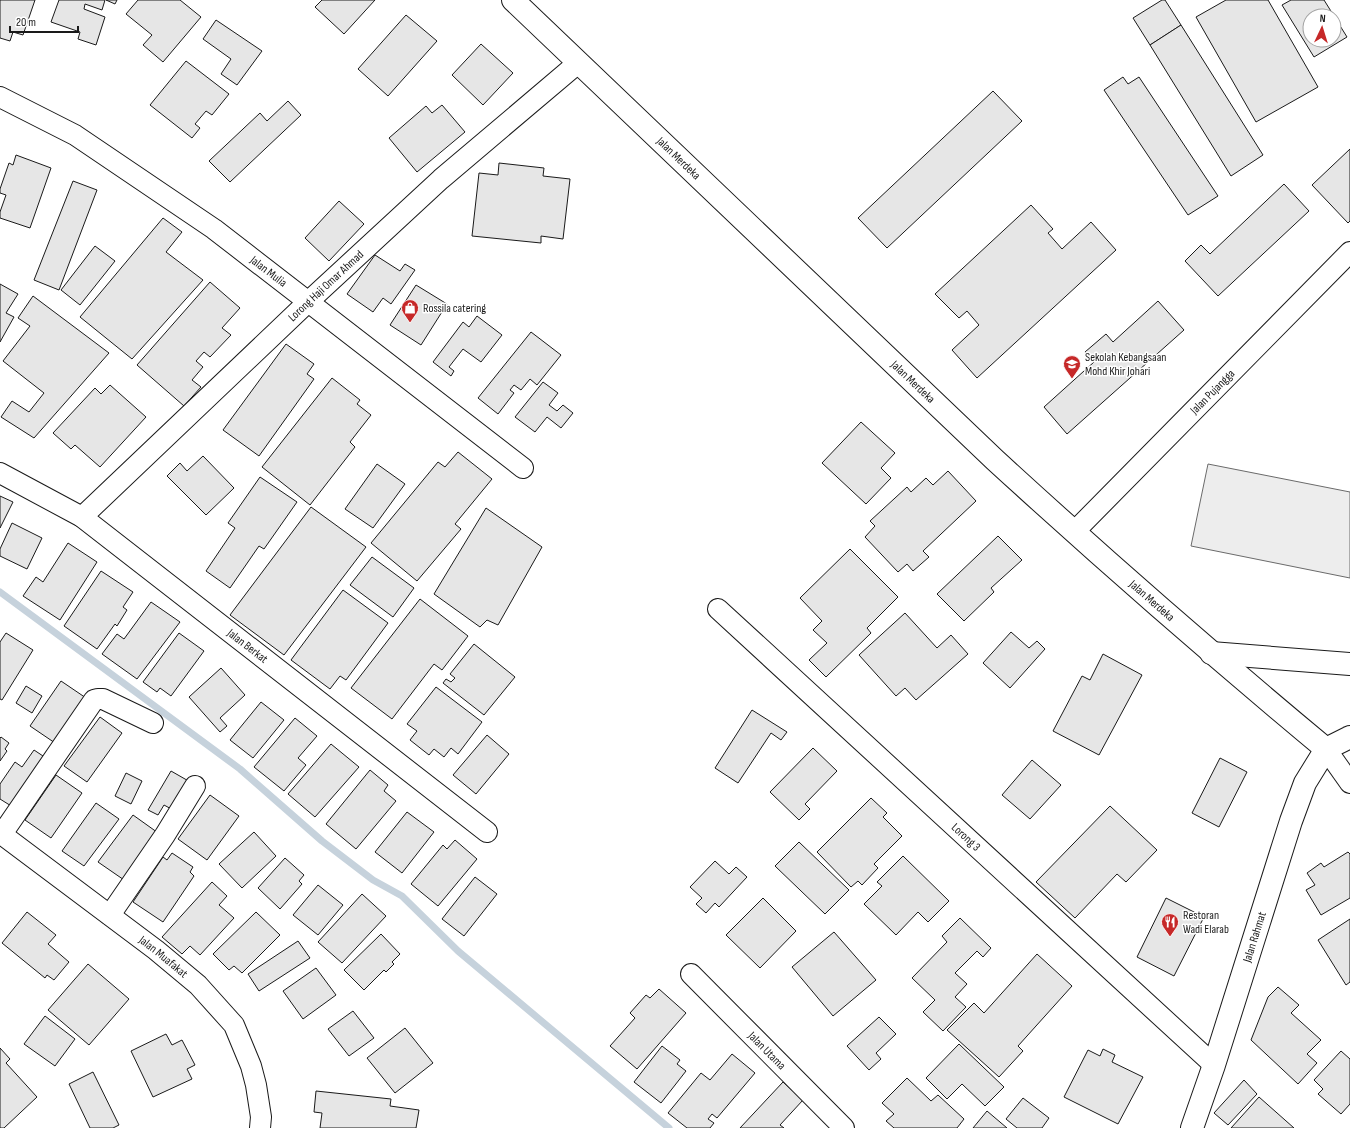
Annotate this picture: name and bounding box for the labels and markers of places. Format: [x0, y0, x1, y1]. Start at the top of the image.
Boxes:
shop icon: Rossila catering [400, 298, 420, 323]
place label: Rossila catering [423, 301, 486, 316]
place label: Sekolah Kebangsaan Mohd Khir Johari [1085, 350, 1166, 379]
school or university icon: Sekolah Kebangsaan Mohd Khir Johari [1062, 354, 1082, 379]
place label: Restoran Wadi Elarab [1183, 908, 1229, 937]
restaurant icon: Restoran Wadi Elarab [1160, 912, 1180, 937]

